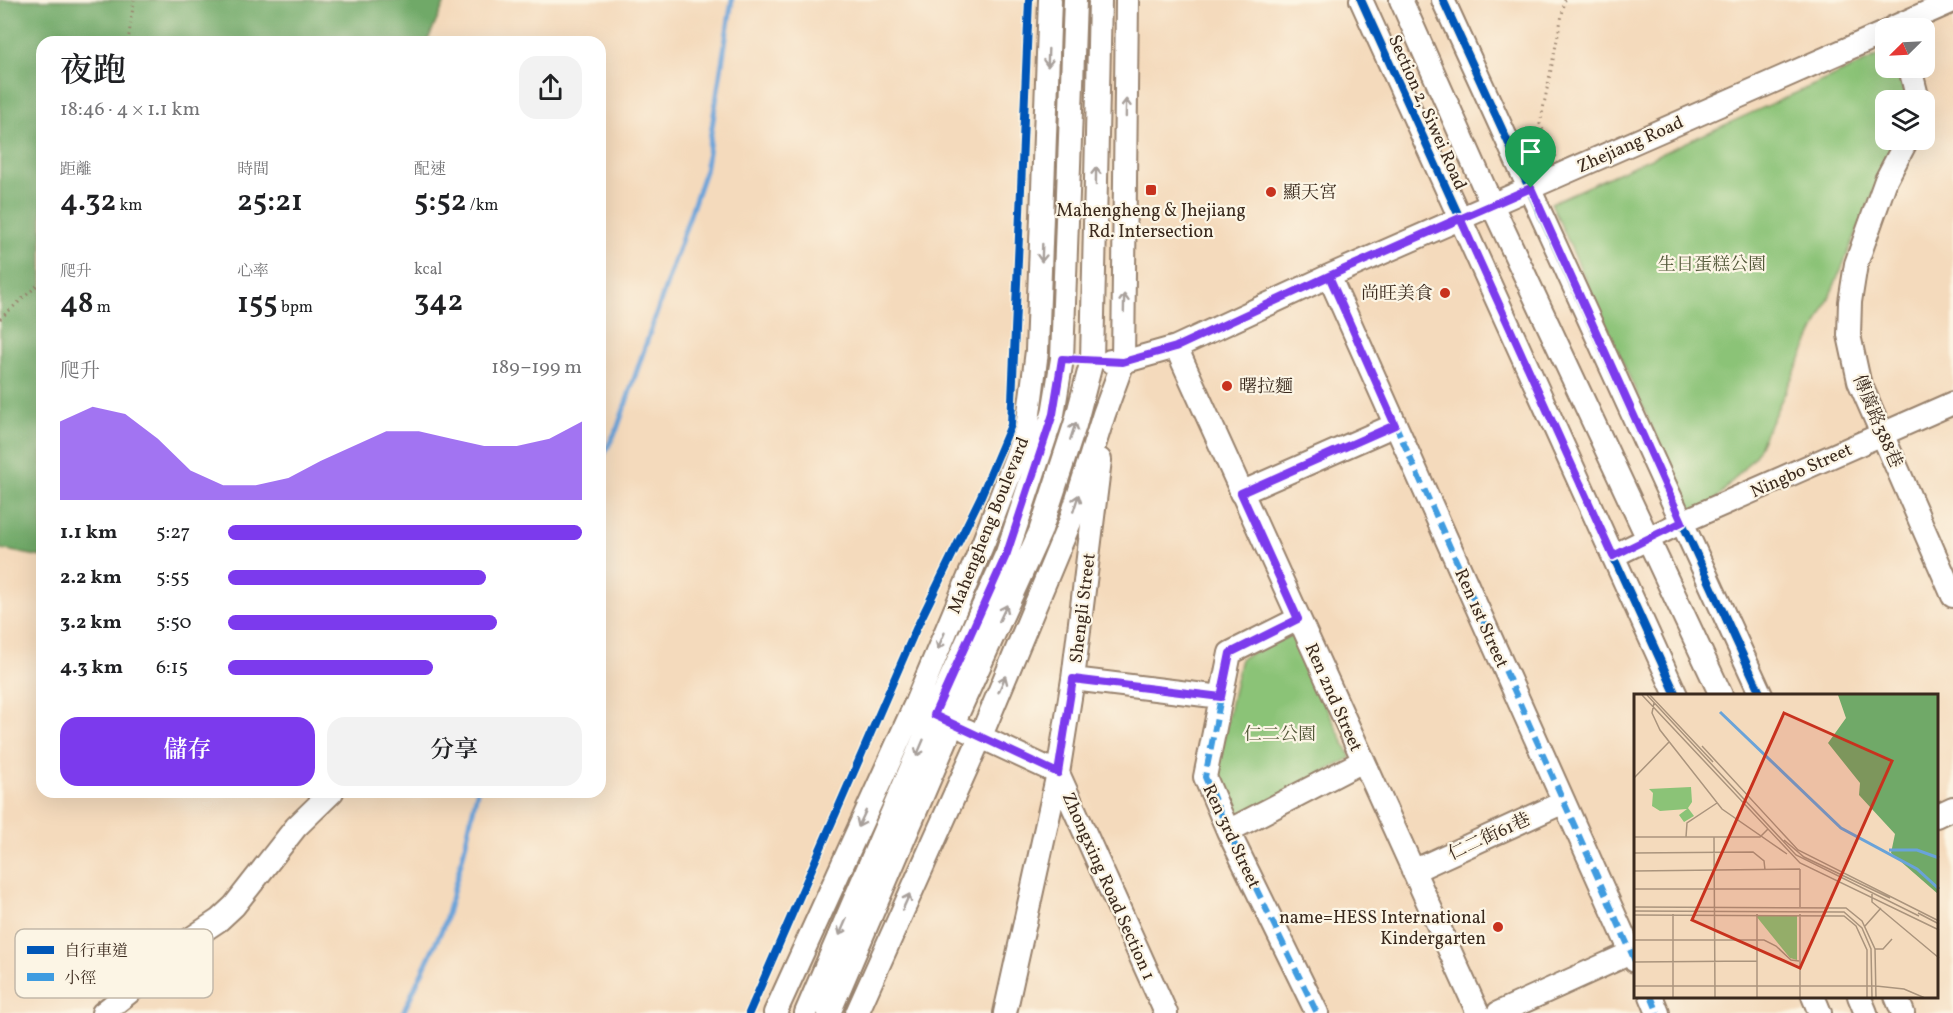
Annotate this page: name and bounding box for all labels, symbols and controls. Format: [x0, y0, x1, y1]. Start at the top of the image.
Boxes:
north arrow [1875, 18, 1935, 78]
map controls [1875, 18, 1935, 150]
street label: Section 2, Siwei Road [1381, 31, 1472, 194]
one-way arrow [1042, 48, 1054, 68]
text: 夜跑 [60, 50, 126, 96]
button: share [519, 56, 582, 119]
button: layers [1875, 90, 1935, 150]
text: 18:46 · 4 × 1.1 km [60, 96, 200, 124]
one-way arrow [1120, 99, 1132, 119]
street label: Zhejiang Road [1573, 111, 1688, 180]
pin [1505, 126, 1556, 188]
icon: arrive [1514, 135, 1547, 168]
text: 距離 [60, 159, 92, 181]
text: 時間 [237, 159, 269, 181]
text: 配速 [414, 159, 446, 181]
one-way arrow [1090, 166, 1102, 186]
text: 4.32 [60, 181, 116, 223]
text: 25:21 [237, 181, 303, 223]
text: 5:52 [414, 181, 467, 223]
place label: 顯天宮 [1283, 181, 1337, 206]
marker: Mahengheng & Jhejiang Rd. Intersection [1144, 183, 1158, 197]
marker: 顯天宮 [1264, 185, 1278, 199]
text: km [116, 195, 142, 217]
text: /km [467, 195, 499, 217]
place label: Mahengheng & Jhejiang Rd. Intersection [1056, 199, 1246, 245]
one-way arrow [1036, 243, 1047, 263]
park label: 生日蛋糕公園 [1658, 253, 1766, 278]
text: kcal [414, 259, 442, 281]
text: 爬升 [60, 261, 92, 283]
text: 心率 [237, 261, 269, 283]
text: 342 [414, 281, 463, 323]
place label: 尚旺美食 [1361, 282, 1433, 307]
text: 48 [60, 283, 94, 325]
text: 155 [237, 283, 278, 325]
marker: 尚旺美食 [1438, 286, 1452, 300]
one-way arrow [1118, 294, 1130, 314]
text: m [94, 297, 111, 319]
text: bpm [278, 297, 313, 319]
text: 189–199 m [491, 354, 582, 382]
text: 爬升 [60, 358, 100, 386]
street label: 傳廣路388巷 [1846, 371, 1908, 472]
place label: 曙拉麵 [1239, 375, 1293, 400]
marker: 曙拉麵 [1220, 379, 1234, 393]
one-way arrow [1068, 422, 1079, 441]
street label: Mahengheng Boulevard [942, 433, 1036, 618]
street label: Ningbo Street [1747, 438, 1856, 505]
one-way arrow [1071, 494, 1082, 513]
text: 1.1 km [60, 519, 117, 547]
text: 5:27 [156, 519, 190, 547]
street label: Shengli Street [1064, 552, 1103, 665]
text: 2.2 km [60, 564, 122, 592]
text: 5:55 [156, 564, 190, 592]
street label: Ren 1st Street [1448, 565, 1514, 672]
one-way arrow [997, 604, 1009, 622]
text: 3.2 km [60, 609, 122, 637]
text: 5:50 [156, 609, 192, 637]
one-way arrow [935, 631, 946, 649]
street label: Ren 2nd Street [1298, 639, 1368, 756]
text: 4.3 km [60, 654, 123, 682]
text: 6:15 [156, 654, 188, 682]
one-way arrow [997, 675, 1008, 693]
inset map [1634, 694, 1938, 998]
button: 儲存 [60, 717, 315, 786]
button: 分享 [327, 717, 582, 786]
park label: 仁二公園 [1244, 723, 1316, 748]
one-way arrow [914, 738, 925, 756]
street label: Ren 3rd Street [1196, 780, 1266, 893]
street label: Zhongxing Road Section 1 [1055, 789, 1160, 985]
street label: 仁二街61巷 [1444, 807, 1535, 867]
one-way arrow [856, 810, 868, 828]
one-way arrow [902, 893, 913, 911]
place label: name=HESS International Kindergarten [1279, 906, 1486, 952]
one-way arrow [837, 917, 848, 935]
marker: name=HESS International Kindergarten [1491, 920, 1505, 934]
legend [15, 929, 213, 998]
text: 自行車道 [64, 941, 128, 963]
text: 小徑 [64, 968, 96, 990]

